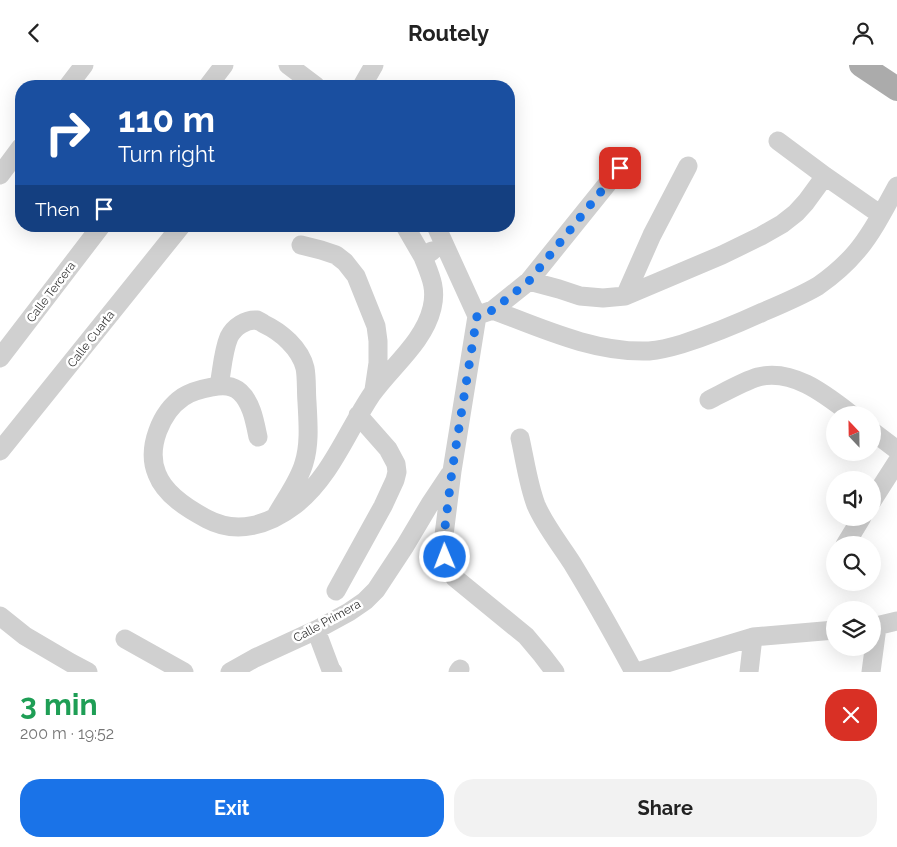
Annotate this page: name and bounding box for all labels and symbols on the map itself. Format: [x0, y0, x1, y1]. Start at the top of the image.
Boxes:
pin [599, 147, 641, 189]
street label: Calle Tercera [24, 259, 78, 325]
street label: Calle Cuarta [65, 308, 117, 370]
north arrow [826, 406, 881, 461]
position arrow [418, 530, 470, 582]
street label: Calle Primera [291, 597, 363, 645]

